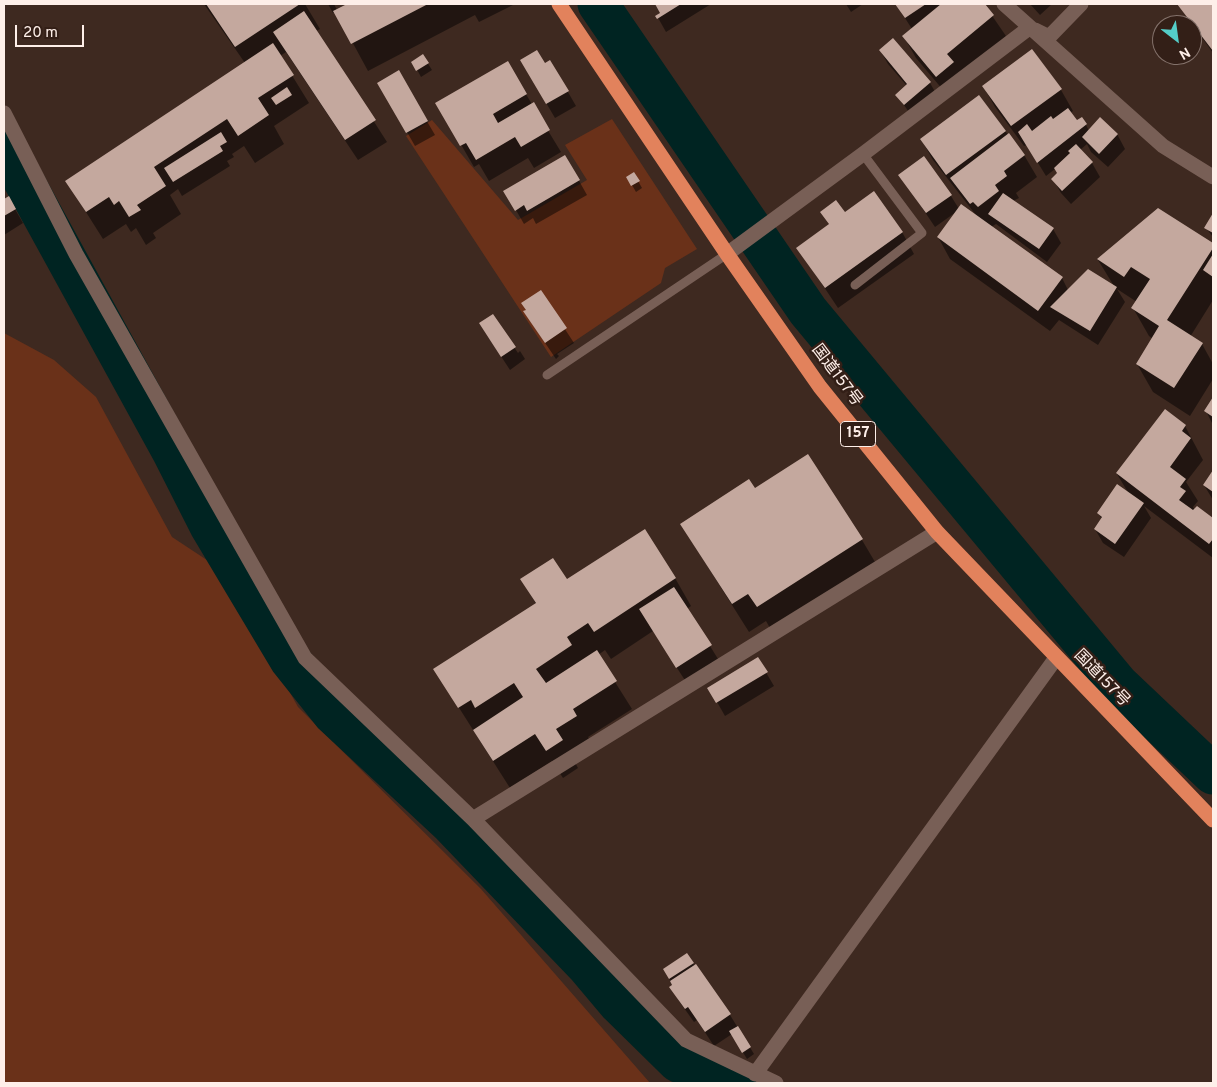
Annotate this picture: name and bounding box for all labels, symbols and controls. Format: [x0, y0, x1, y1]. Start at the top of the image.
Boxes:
scale bar [18, 15, 86, 47]
north arrow [1152, 15, 1202, 65]
text: 20 m [23, 24, 58, 43]
text: N [1176, 43, 1193, 62]
street label: 国道157号 [807, 341, 865, 411]
road number: 157 [840, 422, 876, 446]
street label: 国道157号 [1069, 646, 1133, 712]

